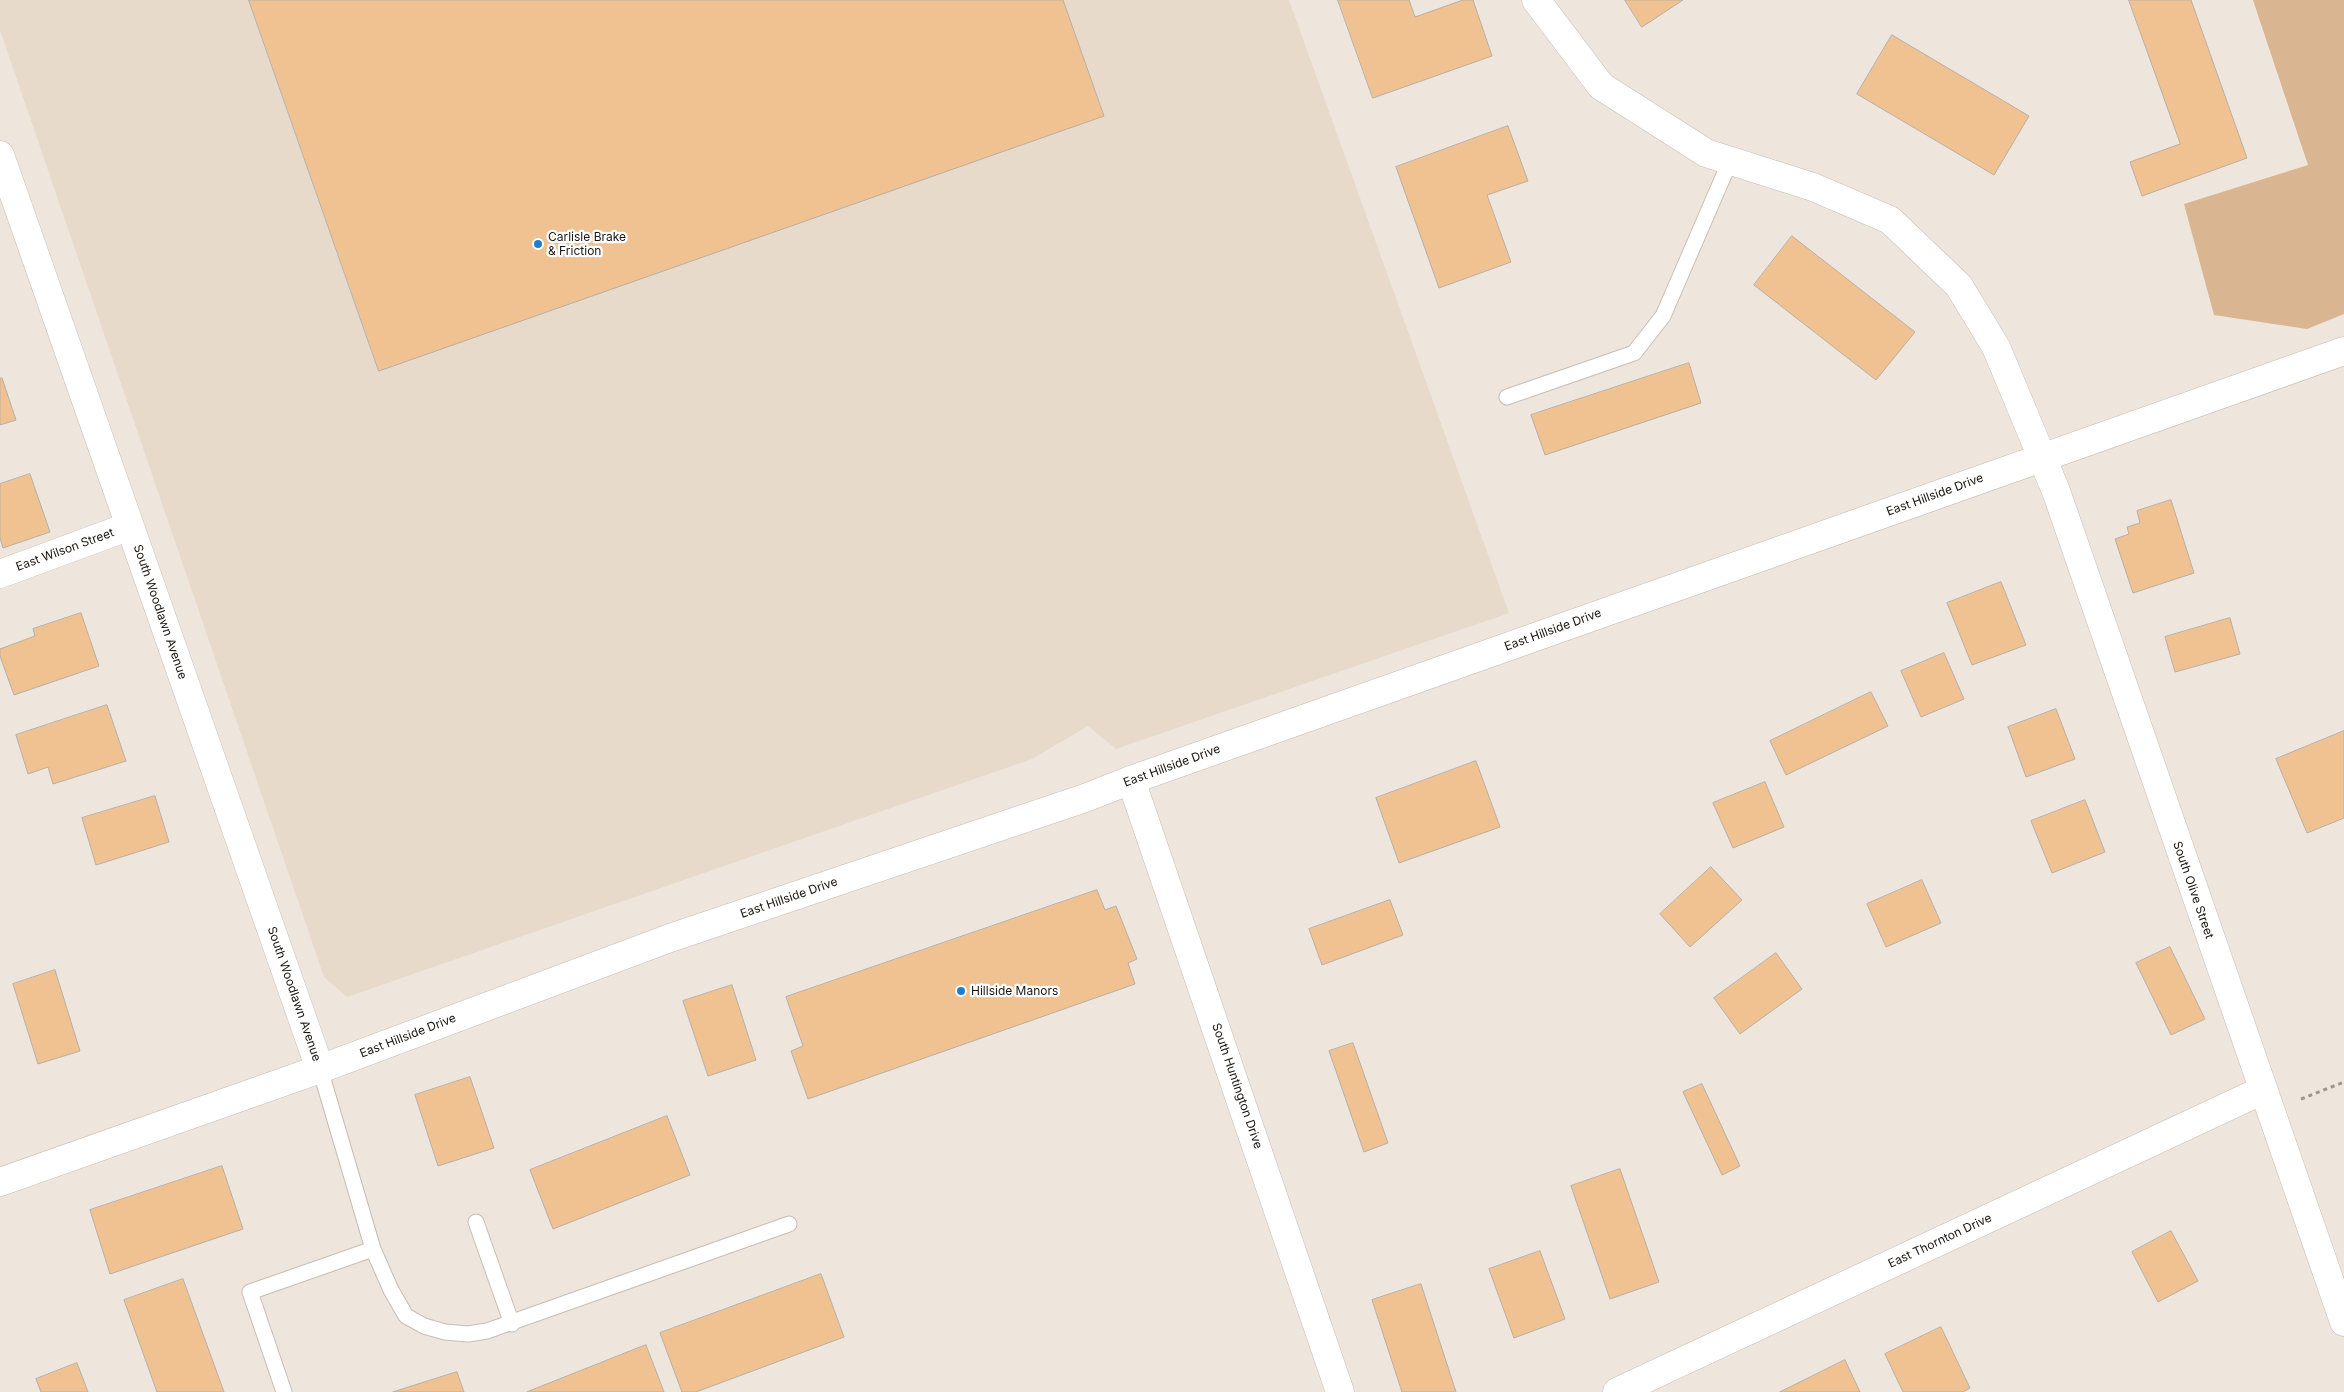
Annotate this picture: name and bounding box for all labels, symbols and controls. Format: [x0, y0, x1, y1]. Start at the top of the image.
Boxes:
place label: Carlisle Brake & Friction [548, 230, 626, 258]
marker: Carlisle Brake & Friction [532, 238, 544, 250]
street label: East Hillside Drive [1885, 471, 1985, 519]
street label: East Wilson Street [14, 526, 116, 574]
street label: South Woodlawn Avenue [130, 543, 190, 681]
street label: East Hillside Drive [1503, 606, 1603, 654]
street label: East Hillside Drive [1122, 742, 1222, 790]
street label: South Olive Street [2170, 839, 2216, 941]
street label: East Hillside Drive [738, 875, 840, 921]
street label: South Woodlawn Avenue [264, 925, 324, 1063]
place label: Hillside Manors [971, 984, 1058, 998]
marker: Hillside Manors [955, 985, 967, 997]
street label: East Hillside Drive [358, 1011, 458, 1061]
street label: South Huntington Drive [1209, 1021, 1265, 1151]
street label: East Thornton Drive [1886, 1211, 1994, 1271]

